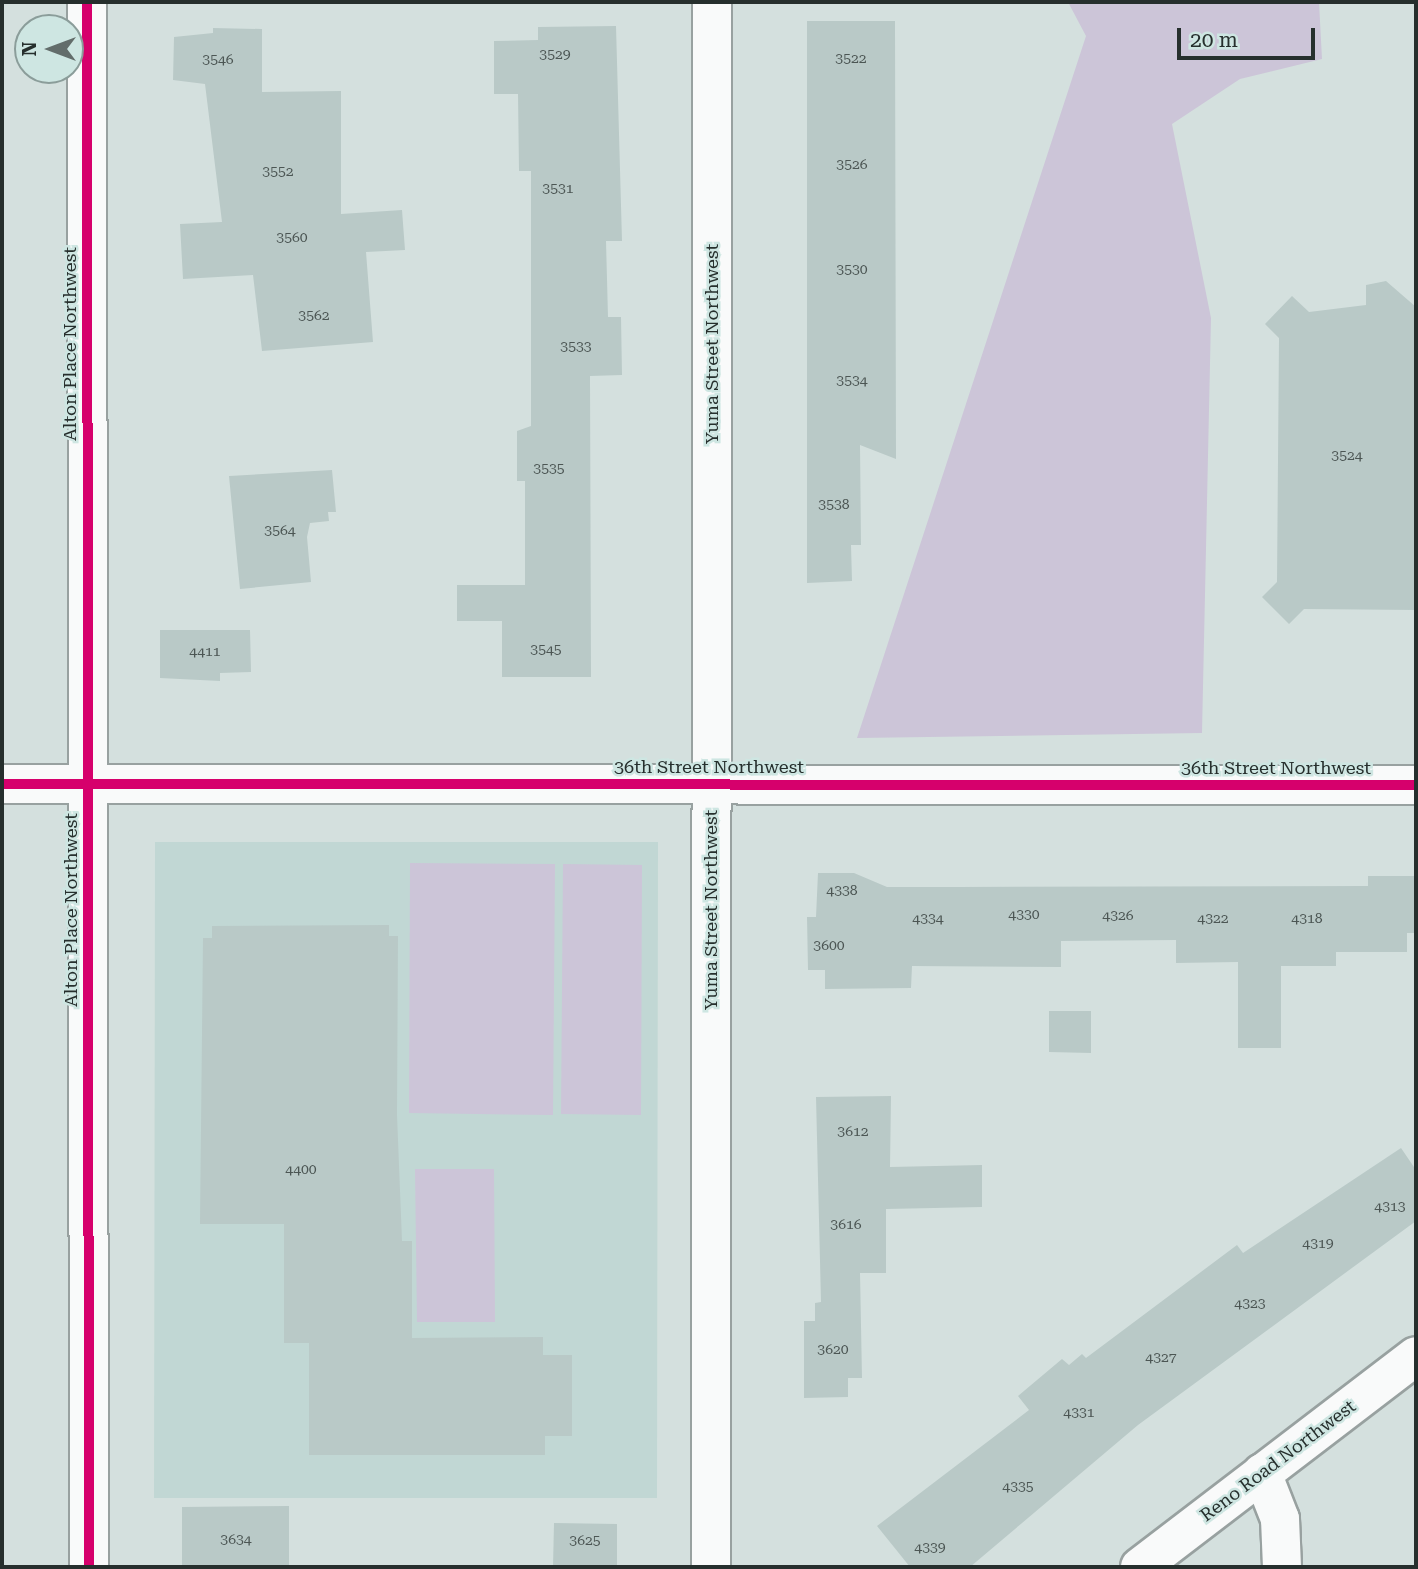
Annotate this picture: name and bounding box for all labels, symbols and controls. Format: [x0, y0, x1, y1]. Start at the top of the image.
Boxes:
north arrow [14, 14, 84, 84]
scale bar [1180, 14, 1318, 58]
text: 20 m [1190, 28, 1238, 52]
text: N [18, 42, 41, 56]
house number: 3529 [539, 46, 571, 62]
house number: 3522 [835, 50, 867, 66]
house number: 3546 [202, 51, 234, 67]
house number: 3526 [836, 156, 868, 172]
house number: 3552 [262, 163, 294, 179]
house number: 3531 [542, 180, 574, 196]
house number: 3560 [276, 229, 308, 245]
street label: Yuma Street Northwest [701, 244, 723, 444]
street label: Alton Place Northwest [59, 247, 81, 441]
house number: 3530 [836, 261, 868, 277]
house number: 3562 [298, 307, 330, 323]
house number: 3533 [560, 338, 592, 354]
house number: 3534 [836, 372, 868, 388]
house number: 3524 [1331, 447, 1363, 463]
house number: 3535 [533, 460, 565, 476]
house number: 3538 [818, 496, 850, 512]
house number: 3564 [264, 522, 296, 538]
house number: 3545 [530, 641, 562, 657]
house number: 4411 [189, 643, 221, 659]
street label: 36th Street Northwest [614, 756, 804, 778]
street label: 36th Street Northwest [1181, 757, 1371, 779]
street label: Yuma Street Northwest [700, 810, 722, 1010]
street label: Alton Place Northwest [60, 813, 82, 1007]
house number: 4338 [826, 882, 858, 898]
house number: 4330 [1008, 906, 1040, 922]
house number: 4326 [1102, 907, 1134, 923]
house number: 4334 [912, 910, 944, 926]
house number: 4322 [1197, 910, 1229, 926]
house number: 4318 [1291, 910, 1323, 926]
house number: 3600 [813, 937, 845, 953]
house number: 3612 [837, 1123, 869, 1139]
house number: 4400 [285, 1161, 317, 1177]
house number: 4313 [1374, 1198, 1406, 1214]
house number: 3616 [830, 1216, 862, 1232]
house number: 4319 [1302, 1235, 1334, 1251]
house number: 4323 [1234, 1295, 1266, 1311]
house number: 3620 [817, 1341, 849, 1357]
house number: 4327 [1145, 1349, 1177, 1365]
street label: Reno Road Northwest [1196, 1396, 1360, 1526]
house number: 4331 [1063, 1404, 1095, 1420]
house number: 4335 [1002, 1478, 1034, 1494]
house number: 3634 [220, 1531, 252, 1547]
house number: 3625 [569, 1532, 601, 1548]
house number: 4339 [914, 1539, 946, 1555]

